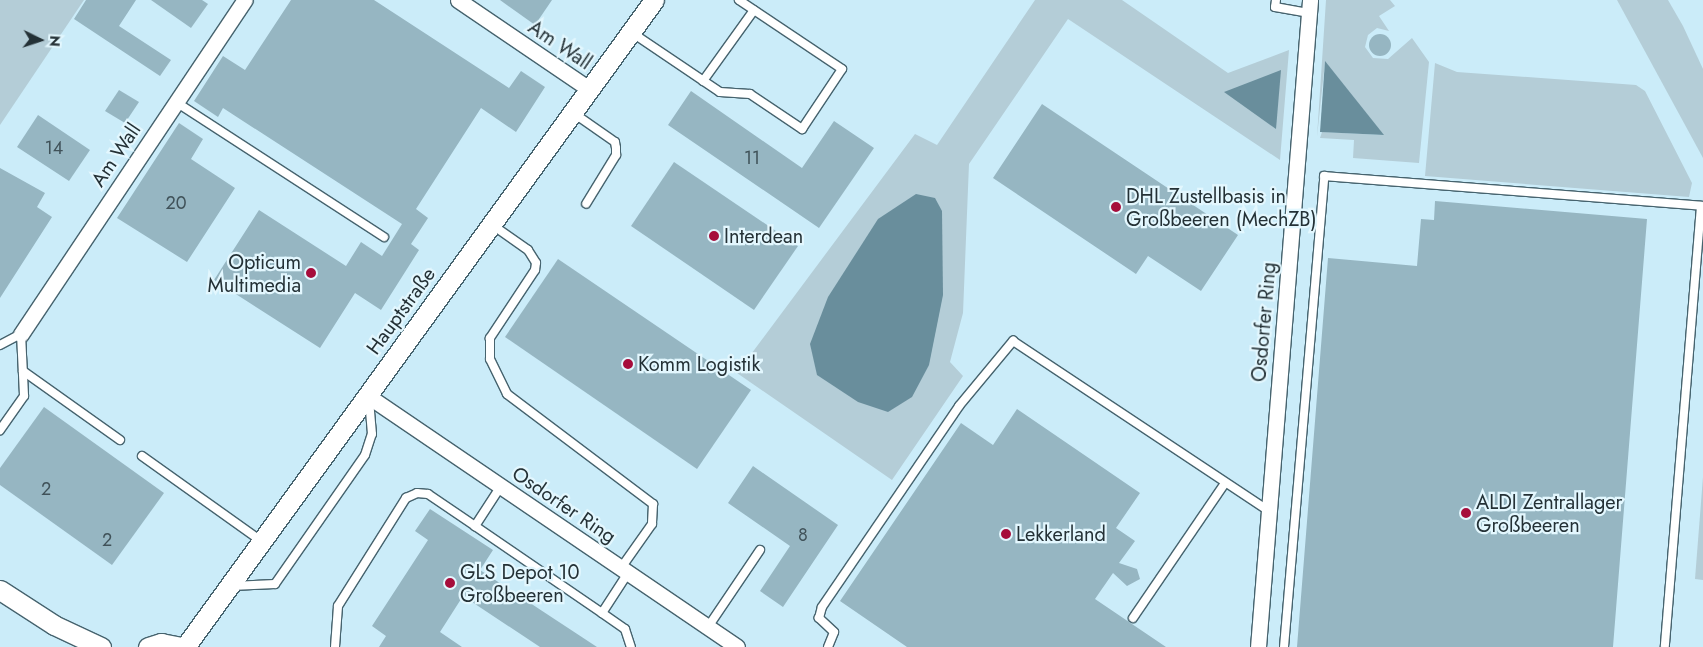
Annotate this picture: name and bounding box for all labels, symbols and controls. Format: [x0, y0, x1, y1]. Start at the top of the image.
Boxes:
north arrow [15, 15, 65, 65]
street label: Am Wall [524, 15, 596, 75]
text: N [45, 35, 65, 47]
street label: Am Wall [86, 119, 146, 191]
house number: 14 [45, 137, 63, 159]
house number: 11 [744, 147, 760, 169]
place label: DHL Zustellbasis in Großbeeren (MechZB) [1126, 184, 1317, 231]
house number: 20 [165, 192, 187, 214]
marker: DHL Zustellbasis in Großbeeren (MechZB) [1110, 201, 1122, 213]
place label: Interdean [724, 224, 803, 248]
marker: Interdean [708, 230, 720, 242]
place label: Opticum Multimedia [208, 250, 301, 297]
street label: Osdorfer Ring [1247, 261, 1281, 383]
street label: Hauptstraße [361, 263, 441, 359]
marker: Opticum Multimedia [305, 267, 317, 279]
place label: Komm Logistik [638, 352, 760, 376]
marker: Komm Logistik [622, 358, 634, 370]
street label: Osdorfer Ring [507, 461, 621, 549]
house number: 2 [41, 478, 51, 500]
place label: ALDI Zentrallager Großbeeren [1476, 490, 1622, 537]
marker: ALDI Zentrallager Großbeeren [1460, 507, 1472, 519]
place label: Lekkerland [1016, 522, 1106, 546]
house number: 8 [798, 524, 808, 546]
marker: Lekkerland [1000, 528, 1012, 540]
house number: 2 [102, 529, 112, 551]
place label: GLS Depot 10 Großbeeren [460, 560, 579, 607]
marker: GLS Depot 10 Großbeeren [444, 577, 456, 589]

